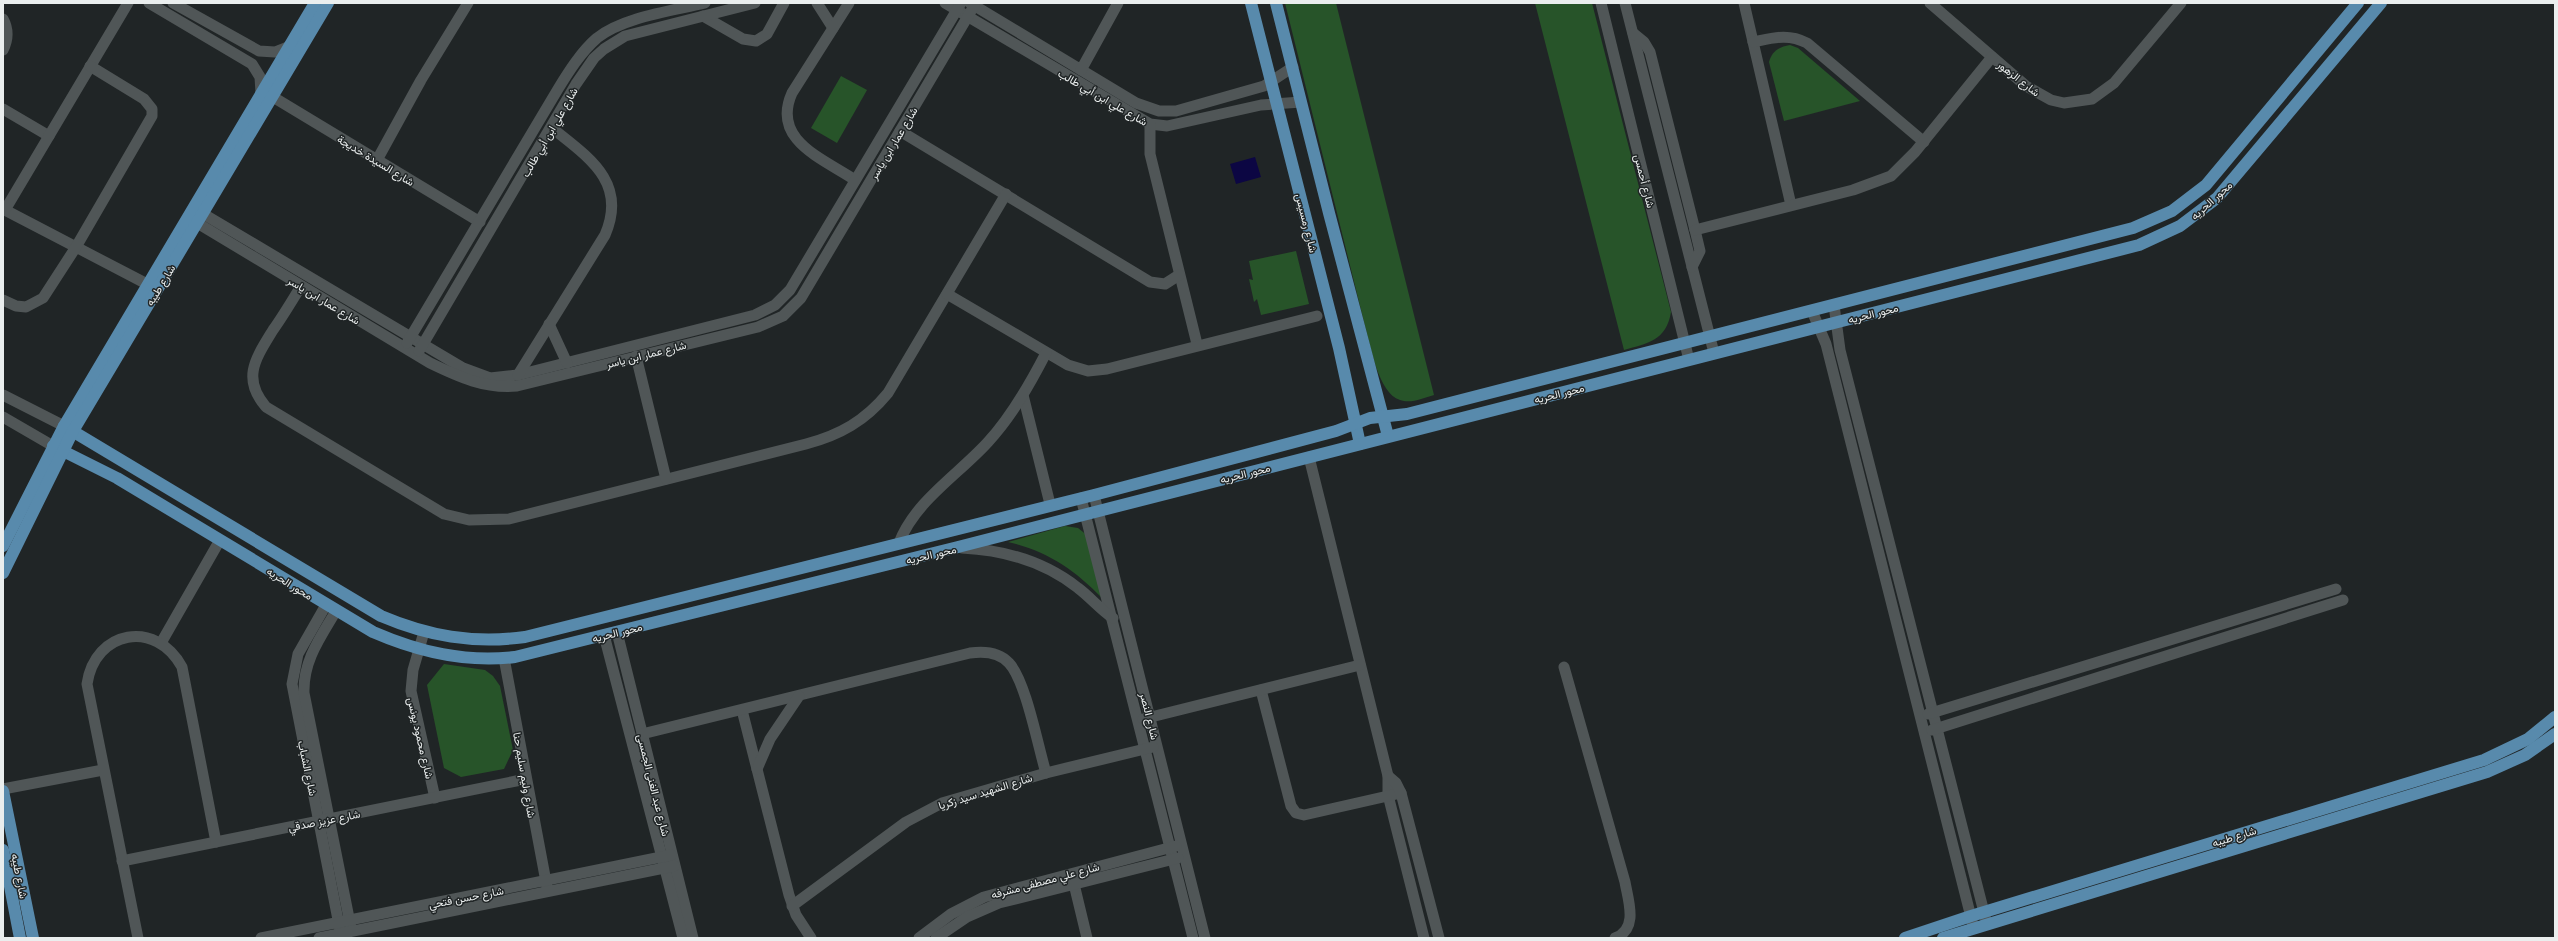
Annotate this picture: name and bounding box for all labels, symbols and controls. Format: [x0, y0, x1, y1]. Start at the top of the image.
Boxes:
street label: شارع الزهور [1993, 57, 2043, 100]
street label: شارع علي ابن أبي طالب [1054, 66, 1150, 131]
street label: شارع علي ابن أبي طالب [518, 85, 583, 181]
street label: شارع عمار ابن ياسر [866, 104, 922, 183]
street label: شارع السيدة خديجة [334, 132, 417, 190]
street label: شارع أحمس [1630, 153, 1658, 210]
street label: محور الحريه [2188, 178, 2235, 223]
street label: شارع رمسيس [1291, 192, 1321, 255]
street label: شارع طيبه [143, 262, 179, 309]
street label: شارع عمار ابن ياسر [284, 273, 363, 329]
street label: محور الحريه [1846, 300, 1900, 326]
street label: شارع عمار ابن ياسر [604, 338, 688, 372]
street label: محور الحريه [1532, 380, 1586, 406]
street label: محور الحريه [1218, 460, 1272, 486]
street label: محور الحريه [904, 542, 958, 567]
street label: محور الحريه [264, 564, 315, 603]
street label: محور الحريه [590, 619, 644, 645]
street label: شارع النصر [1136, 690, 1162, 742]
street label: شارع محمود يونس [403, 696, 437, 781]
street label: شارع وليم سليم حنا [509, 731, 539, 819]
street label: شارع عبد الغنى الجمسى [633, 733, 673, 838]
street label: شارع الشباب [294, 739, 320, 798]
street label: شارع الشهيد سيد زكريا [936, 770, 1034, 813]
street label: شارع عزيز صدقي [287, 807, 362, 837]
street label: شارع طيبه [2210, 823, 2259, 851]
street label: شارع طيبه [7, 852, 31, 900]
street label: شارع علي مصطفى مشرفه [989, 859, 1102, 905]
street label: شارع حسن فتحي [427, 883, 506, 915]

